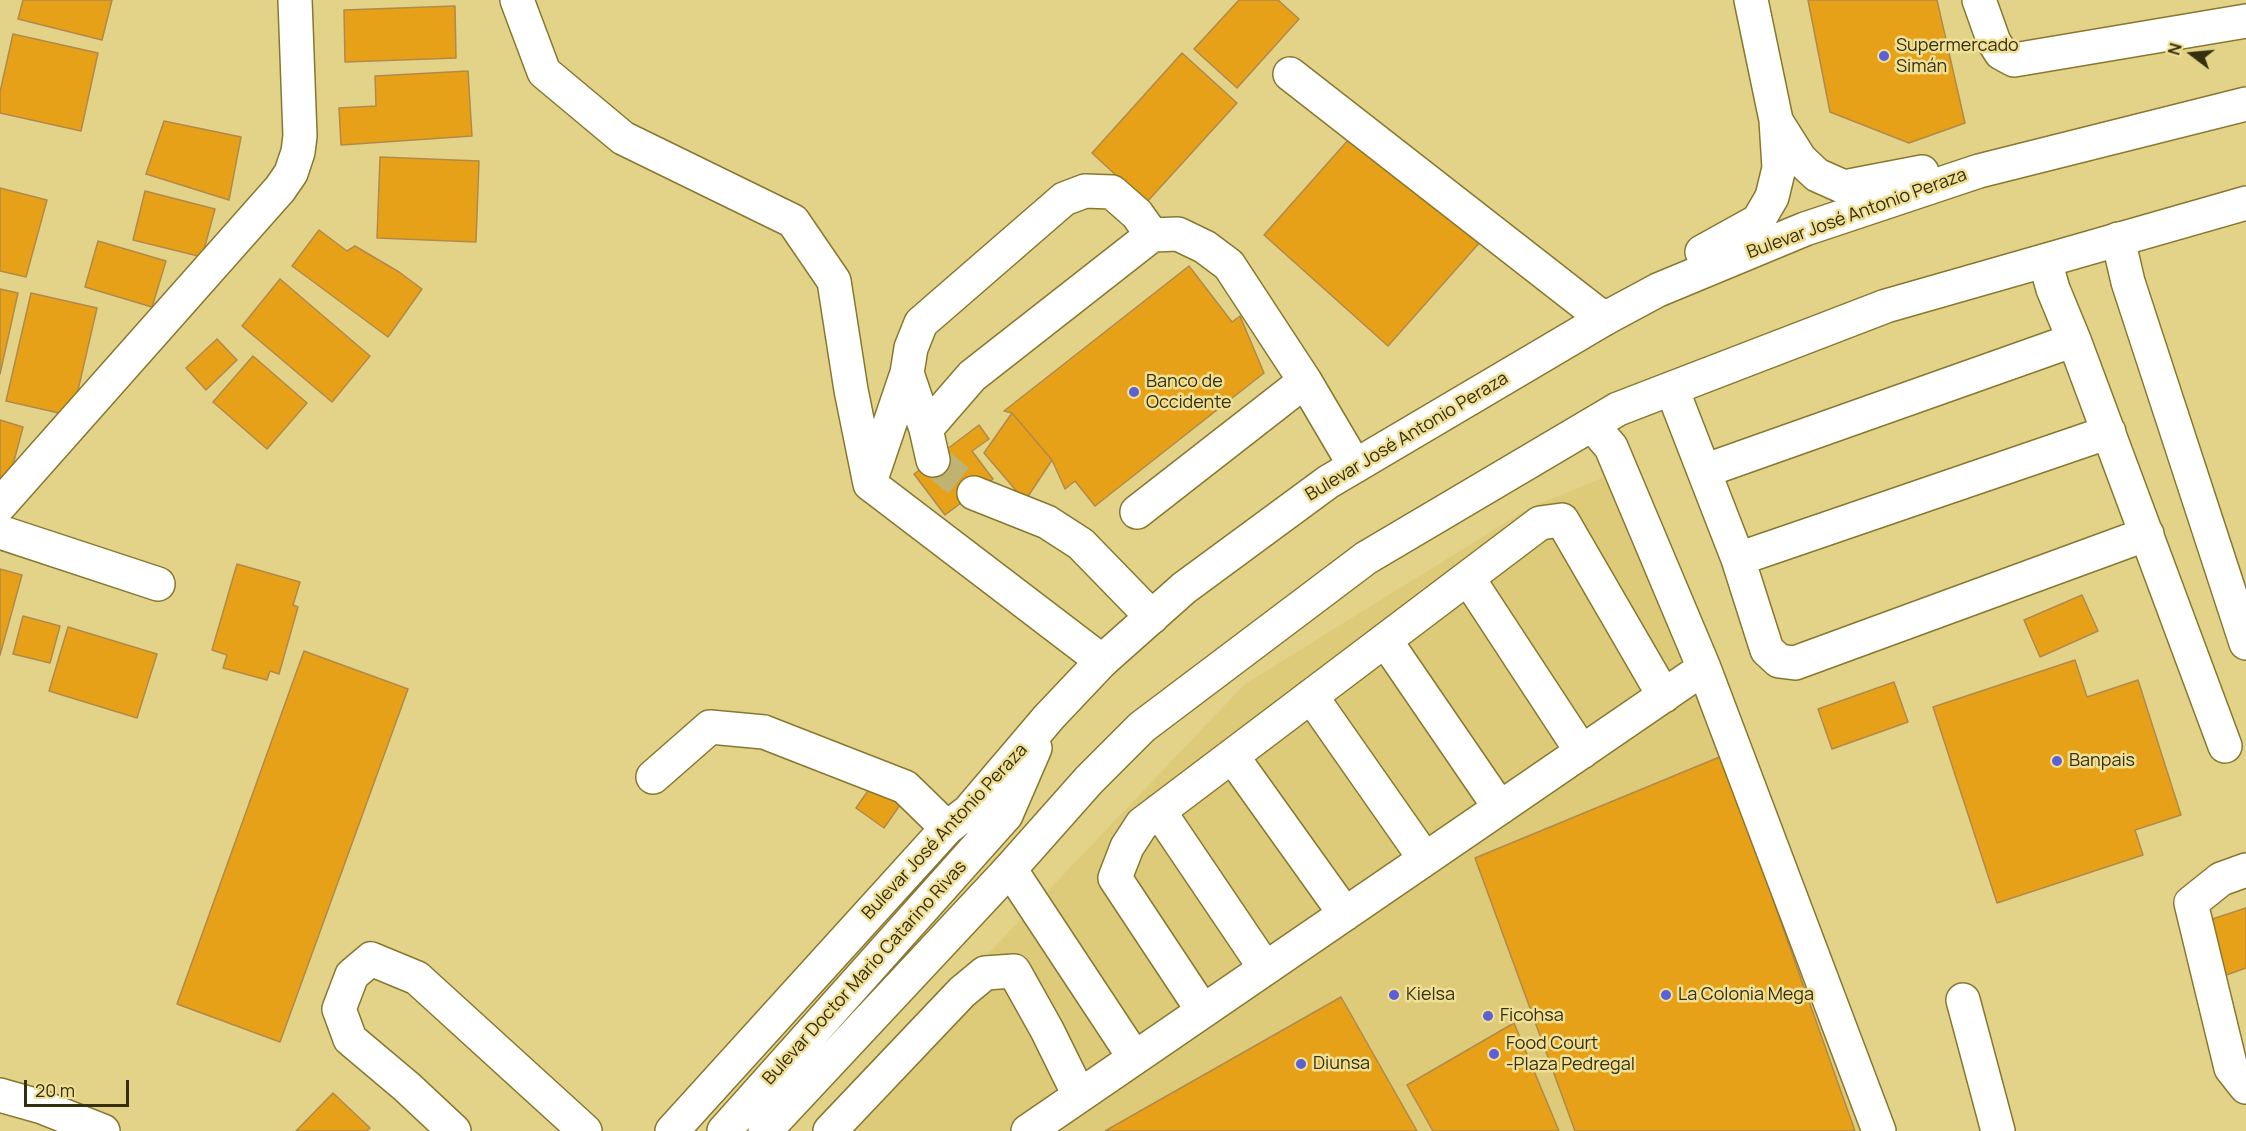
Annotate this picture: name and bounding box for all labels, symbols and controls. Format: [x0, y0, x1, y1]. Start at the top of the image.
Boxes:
north arrow [2162, 24, 2222, 84]
place label: Supermercado Simán [1896, 35, 2019, 78]
text: N [2163, 40, 2187, 58]
marker: Supermercado Simán [1877, 49, 1891, 63]
street label: Bulevar José Antonio Peraza [1744, 164, 1970, 264]
street label: Bulevar José Antonio Peraza [1302, 368, 1512, 506]
place label: Banco de Occidente [1146, 371, 1232, 413]
marker: Banco de Occidente [1127, 385, 1141, 399]
street label: Bulevar José Antonio Peraza [858, 740, 1032, 924]
place label: Banpais [2069, 750, 2135, 772]
marker: Banpais [2050, 754, 2064, 768]
street label: Bulevar Doctor Mario Catarino Rivas [758, 856, 972, 1090]
place label: Kielsa [1406, 984, 1455, 1006]
place label: La Colonia Mega [1678, 984, 1814, 1006]
marker: Kielsa [1387, 988, 1401, 1002]
marker: La Colonia Mega [1659, 988, 1673, 1002]
place label: Ficohsa [1500, 1005, 1564, 1027]
marker: Ficohsa [1481, 1009, 1495, 1023]
place label: Food Court -Plaza Pedregal [1506, 1033, 1635, 1076]
marker: Food Court -Plaza Pedregal [1487, 1047, 1501, 1061]
place label: Diunsa [1313, 1053, 1370, 1075]
marker: Diunsa [1294, 1057, 1308, 1071]
scale bar [27, 1068, 132, 1106]
text: 20 m [35, 1078, 75, 1102]

